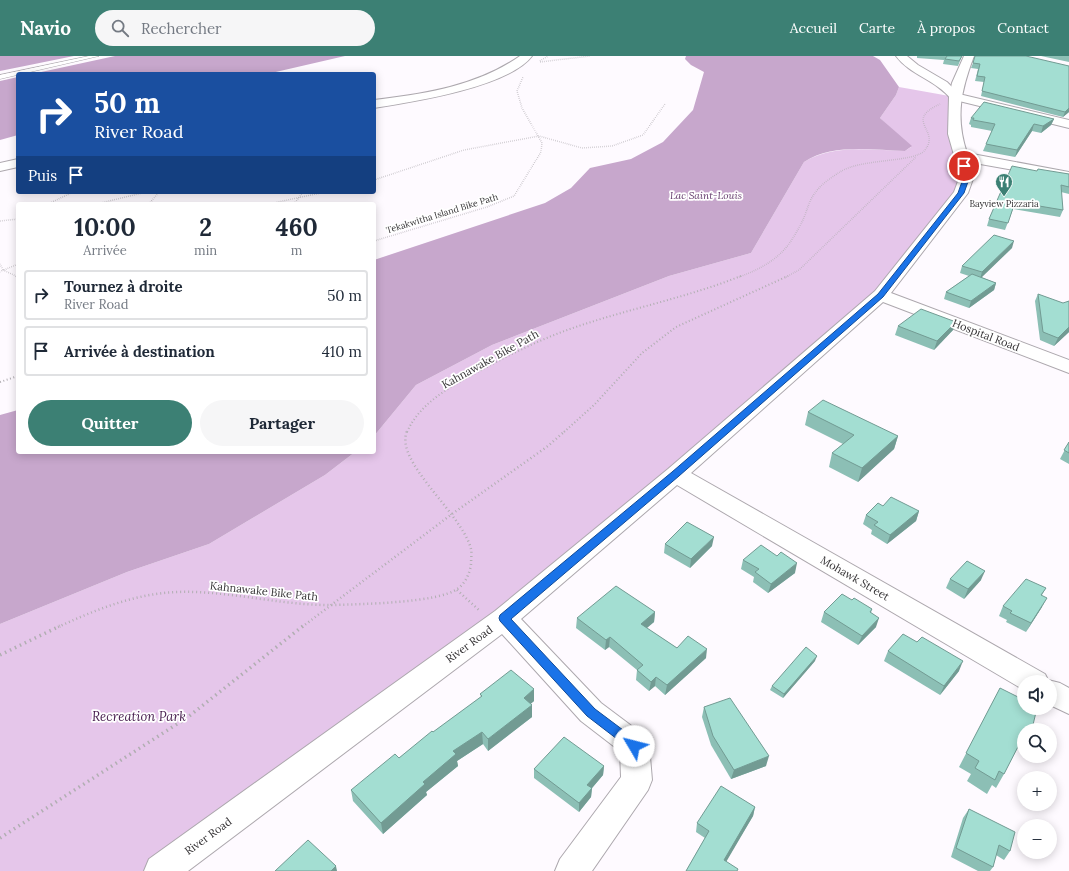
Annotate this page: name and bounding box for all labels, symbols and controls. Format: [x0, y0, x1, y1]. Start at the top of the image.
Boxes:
search box [95, 10, 375, 46]
text: Navio [20, 16, 71, 40]
icon: search [109, 17, 131, 39]
text: Rechercher [141, 19, 222, 38]
text: Accueil [790, 19, 837, 37]
text: Carte [859, 19, 895, 37]
text: À propos [917, 19, 975, 37]
text: Contact [997, 19, 1049, 37]
text: 50 m [94, 85, 160, 121]
icon: right [28, 88, 80, 140]
text: River Road [94, 120, 183, 143]
pin [947, 149, 981, 183]
icon: arrive [953, 155, 975, 177]
icon: arrive [65, 164, 87, 186]
text: Puis [28, 166, 57, 185]
restaurant icon: Bayview Pizzaria [994, 172, 1014, 197]
water label: Lac Saint-Louis [670, 189, 742, 202]
street label: Tekakwitha Island Bike Path [385, 191, 500, 235]
place label: Bayview Pizzaria [969, 198, 1039, 209]
text: 10:00 [74, 212, 136, 243]
text: 2 [199, 212, 212, 243]
text: 460 [276, 212, 318, 243]
text: Arrivée [83, 242, 127, 259]
text: min [194, 242, 217, 259]
text: m [291, 242, 302, 259]
text: Tournez à droite [64, 277, 183, 296]
icon: right [30, 284, 52, 306]
text: 50 m [327, 286, 362, 305]
text: River Road [64, 296, 129, 313]
street label: Hospital Road [950, 316, 1022, 354]
street label: Kahnawake Bike Path [439, 326, 541, 391]
icon: arrive [30, 340, 52, 362]
text: Arrivée à destination [64, 342, 215, 361]
text: 410 m [322, 342, 362, 361]
button: Quitter [28, 400, 192, 446]
button: Partager [200, 400, 364, 446]
street label: Mohawk Street [818, 553, 893, 604]
street label: Kahnawake Bike Path [209, 578, 319, 604]
street label: River Road [443, 622, 496, 666]
map controls [1017, 675, 1057, 859]
button: sound [1017, 675, 1057, 715]
park label: Recreation Park [92, 708, 186, 725]
button: search [1017, 723, 1057, 763]
position arrow [613, 725, 655, 767]
button: + [1017, 771, 1057, 811]
street label: River Road [182, 814, 235, 858]
button: − [1017, 819, 1057, 859]

